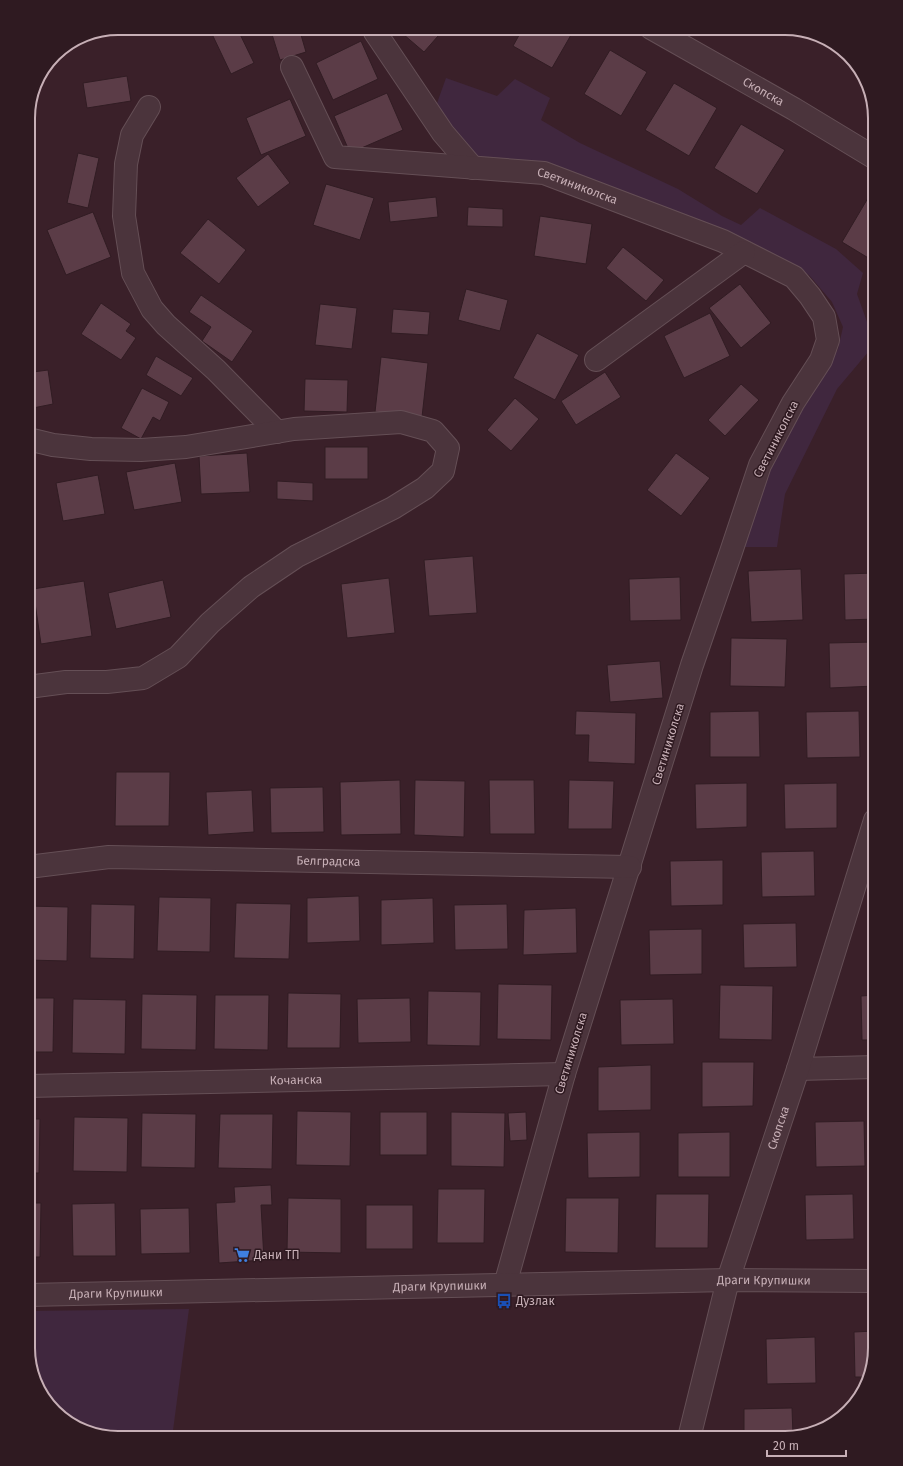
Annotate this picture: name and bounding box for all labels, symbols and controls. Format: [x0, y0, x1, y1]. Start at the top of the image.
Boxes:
street label: Скопска [740, 74, 786, 109]
street label: Светиниколска [537, 166, 619, 207]
street label: Светиниколска [751, 398, 801, 480]
street label: Светиниколска [649, 701, 687, 787]
street label: Белградска [296, 854, 360, 869]
street label: Светиниколска [552, 1010, 590, 1096]
street label: Кочанска [270, 1072, 322, 1088]
street label: Скопска [765, 1104, 792, 1152]
supermarket icon: Дани ТП [233, 1246, 251, 1264]
place label: Дани ТП [253, 1248, 300, 1262]
street label: Драги Крупишки [716, 1273, 811, 1288]
street label: Драги Крупишки [392, 1278, 487, 1294]
street label: Драги Крупишки [68, 1285, 163, 1301]
bus stop icon: Дузлак [495, 1292, 513, 1310]
place label: Дузлак [515, 1294, 555, 1308]
scale bar [767, 1432, 846, 1458]
text: 20 m [773, 1439, 799, 1453]

